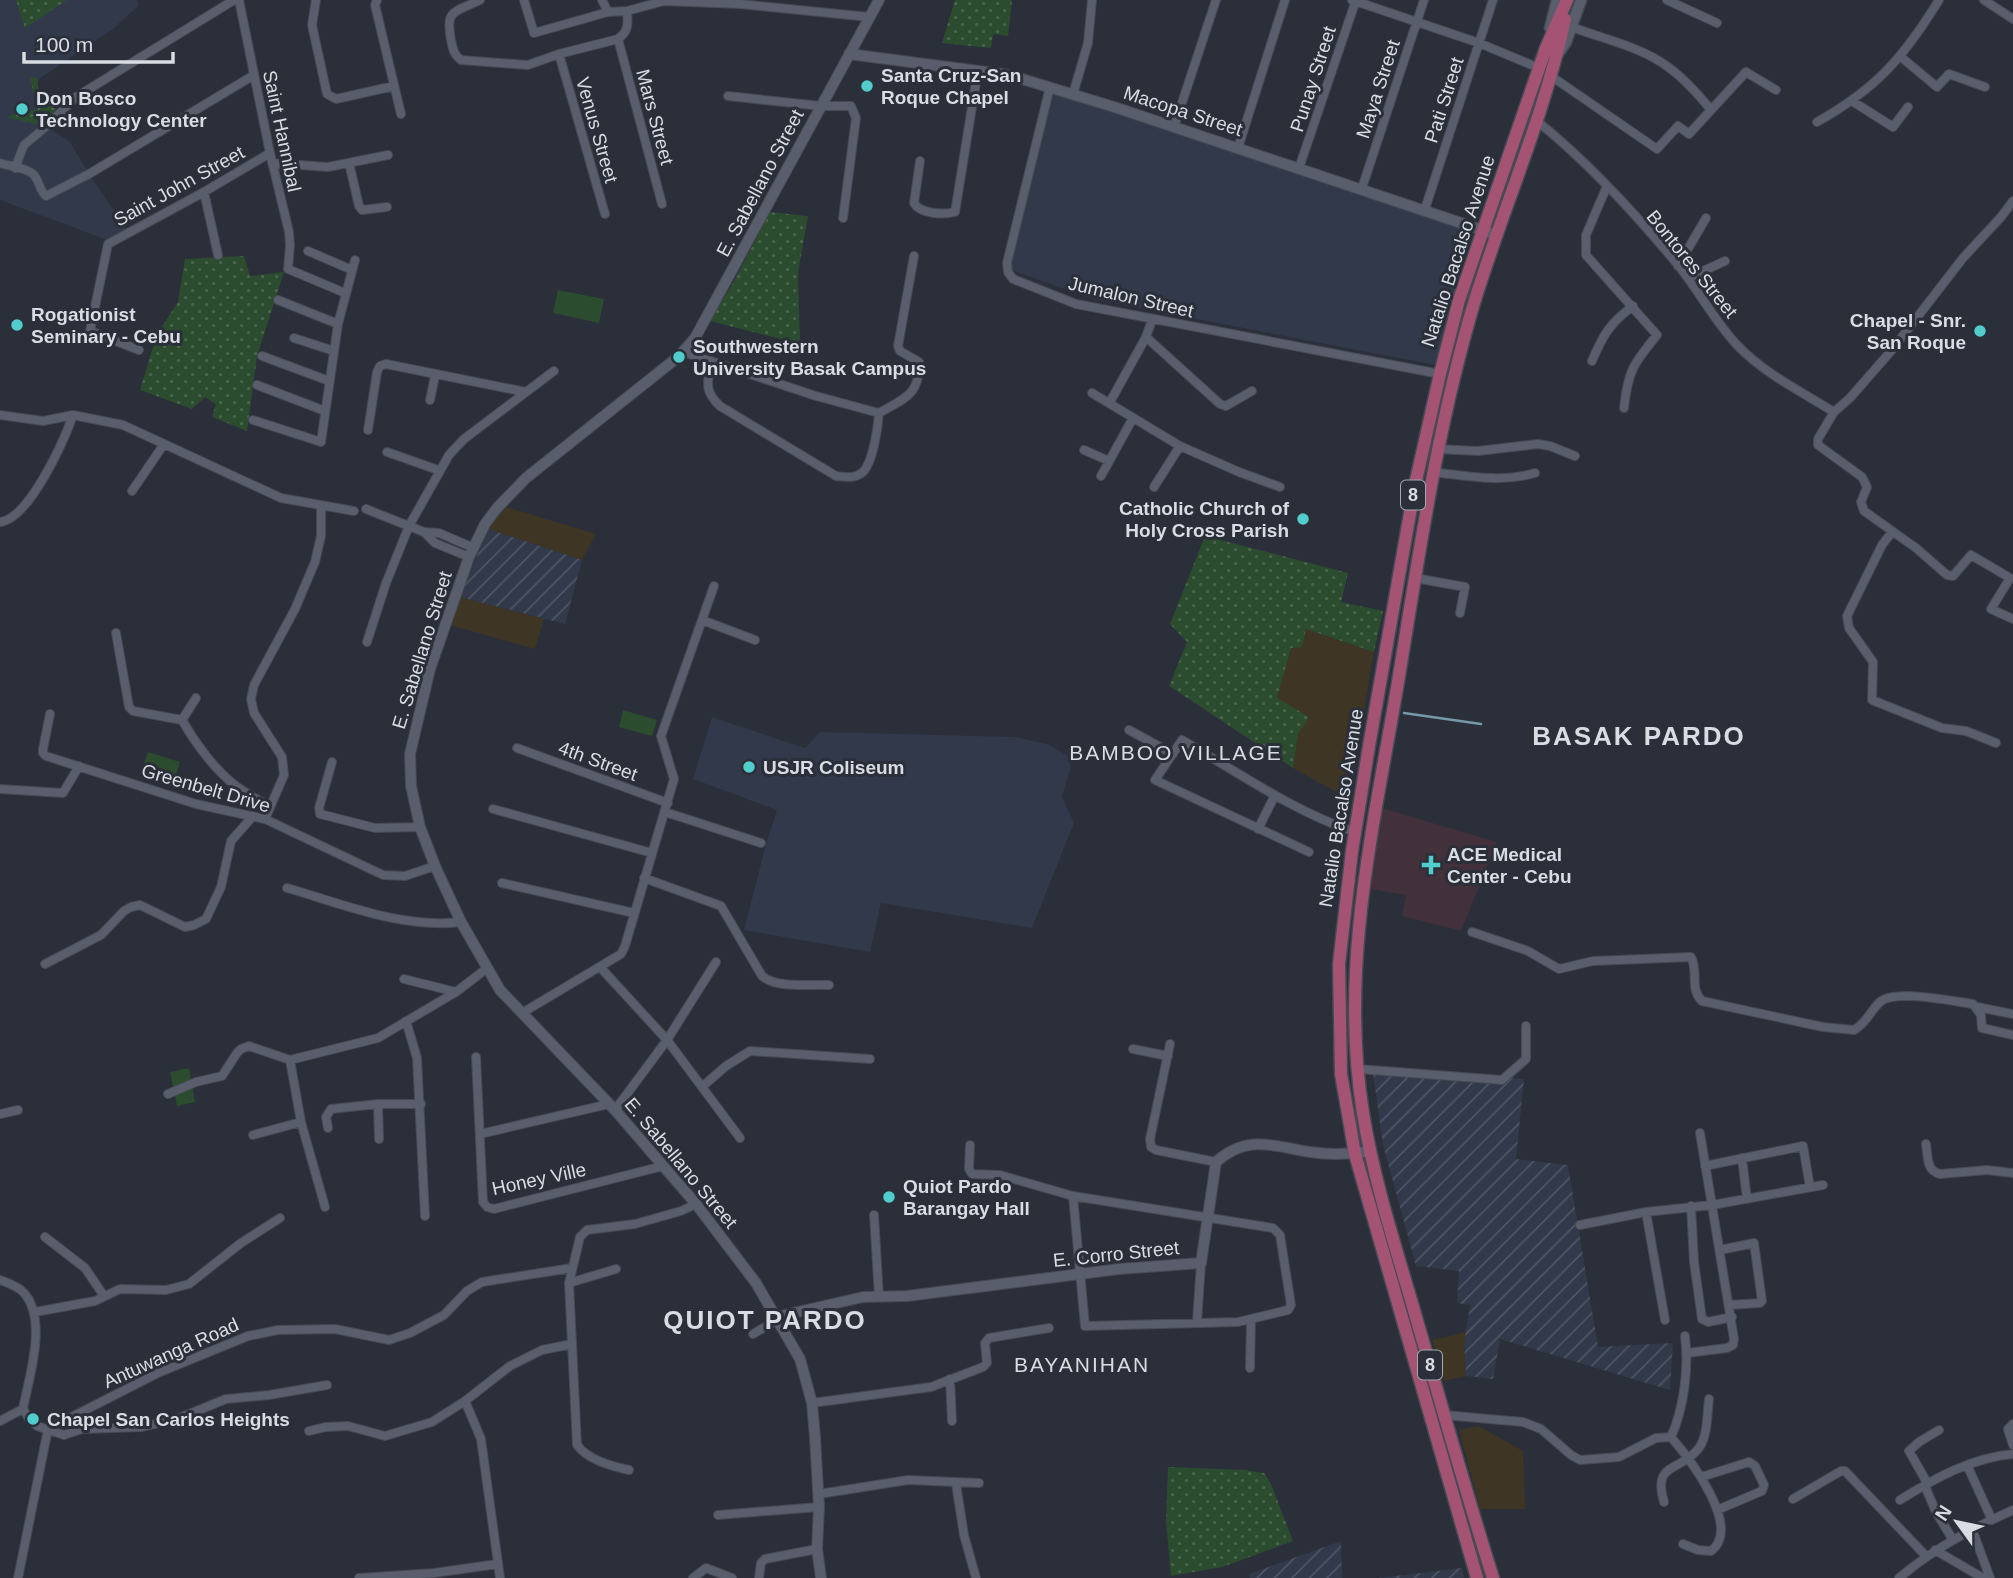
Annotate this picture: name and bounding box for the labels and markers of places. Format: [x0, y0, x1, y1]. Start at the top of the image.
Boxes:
place label: Santa Cruz-San Roque Chapel [881, 65, 1021, 108]
marker: Santa Cruz-San Roque Chapel [859, 78, 875, 94]
place label: Don Bosco Technology Center [36, 88, 207, 131]
marker: Don Bosco Technology Center [14, 101, 30, 117]
place label: Rogationist Seminary - Cebu [31, 304, 181, 347]
place label: Chapel - Snr. San Roque [1850, 310, 1966, 353]
marker: Rogationist Seminary - Cebu [9, 317, 25, 333]
marker: Chapel - Snr. San Roque [1972, 323, 1988, 339]
place label: Southwestern University Basak Campus [693, 336, 926, 379]
marker: Southwestern University Basak Campus [671, 349, 687, 365]
place label: Catholic Church of Holy Cross Parish [1119, 498, 1290, 541]
marker: Catholic Church of Holy Cross Parish [1295, 511, 1311, 527]
place label: USJR Coliseum [763, 757, 904, 778]
marker: USJR Coliseum [741, 759, 757, 775]
place label: ACE Medical Center - Cebu [1447, 844, 1572, 887]
marker: ACE Medical Center - Cebu [1421, 855, 1441, 875]
place label: Quiot Pardo Barangay Hall [903, 1176, 1030, 1219]
marker: Quiot Pardo Barangay Hall [881, 1189, 897, 1205]
place label: Chapel San Carlos Heights [47, 1409, 290, 1430]
marker: Chapel San Carlos Heights [25, 1411, 41, 1427]

